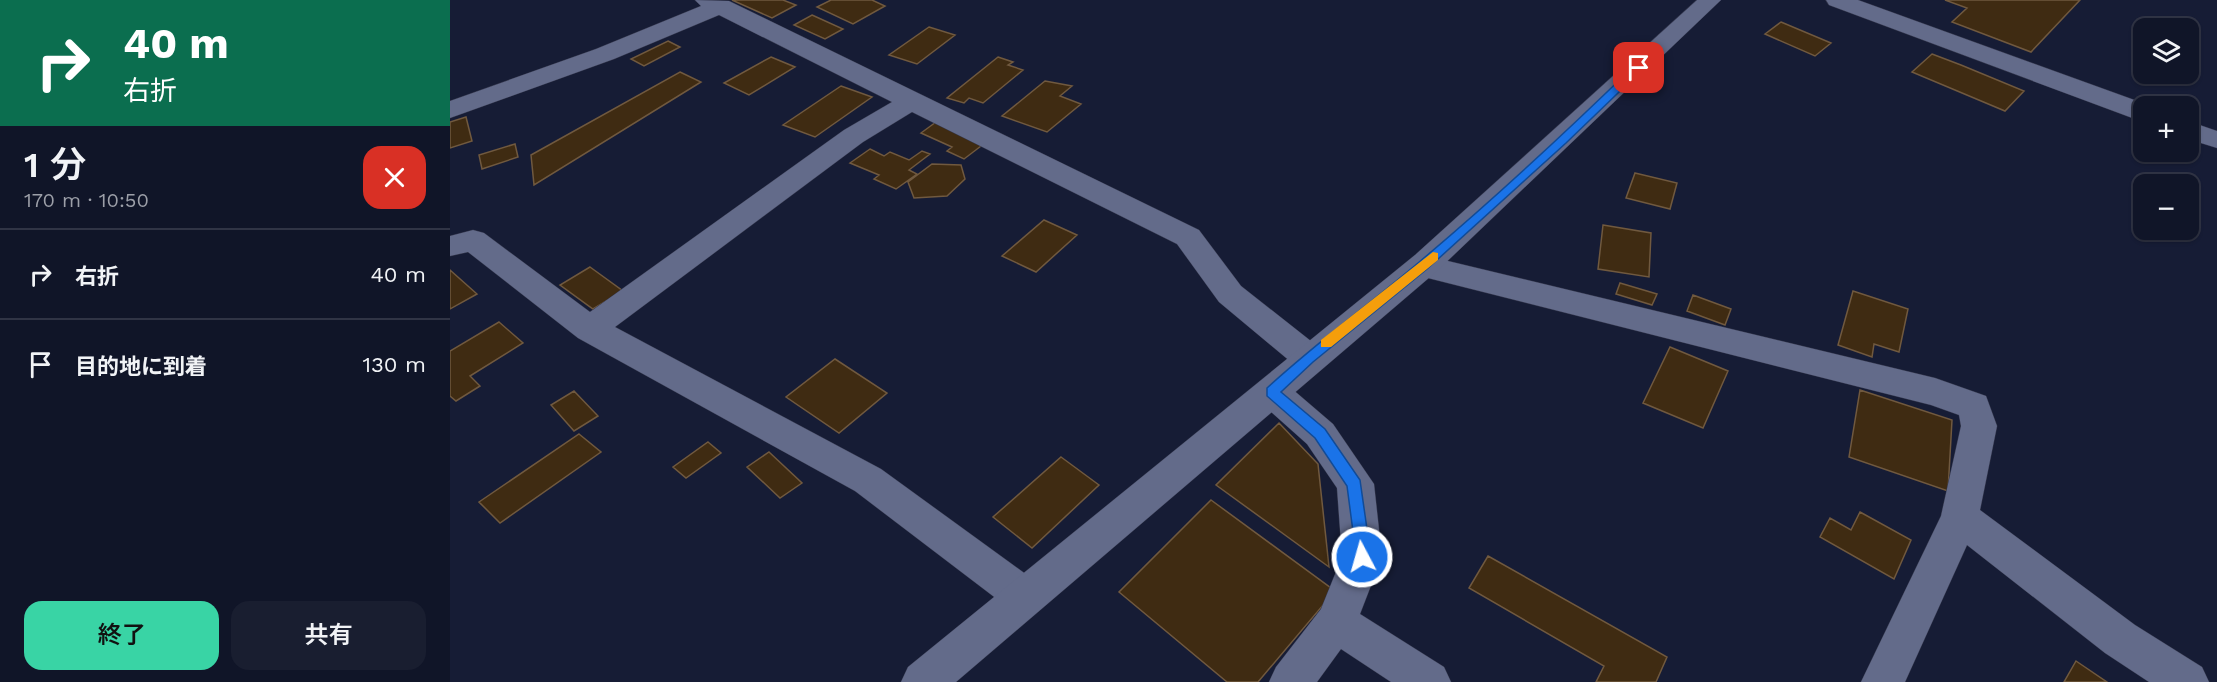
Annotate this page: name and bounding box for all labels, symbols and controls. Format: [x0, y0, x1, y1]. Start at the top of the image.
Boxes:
map controls [2133, 18, 2199, 240]
button: layers [2133, 18, 2199, 84]
text: 40 m [123, 19, 229, 68]
icon: right [24, 24, 102, 102]
pin [1613, 42, 1664, 93]
icon: arrive [1622, 51, 1655, 84]
text: 右折 [123, 75, 177, 107]
button: + [2133, 96, 2199, 162]
text: 1 分 [24, 144, 86, 186]
button: close [363, 146, 426, 209]
button: − [2133, 174, 2199, 240]
text: 170 m · 10:50 [24, 188, 149, 212]
icon: right [24, 258, 57, 291]
text: 40 m [370, 262, 426, 287]
text: 右折 [75, 264, 119, 289]
icon: arrive [24, 348, 57, 381]
text: 130 m [362, 352, 426, 377]
text: 目的地に到着 [75, 354, 207, 379]
position arrow [1330, 525, 1394, 589]
button: 終了 [24, 601, 219, 670]
button: 共有 [231, 601, 426, 670]

